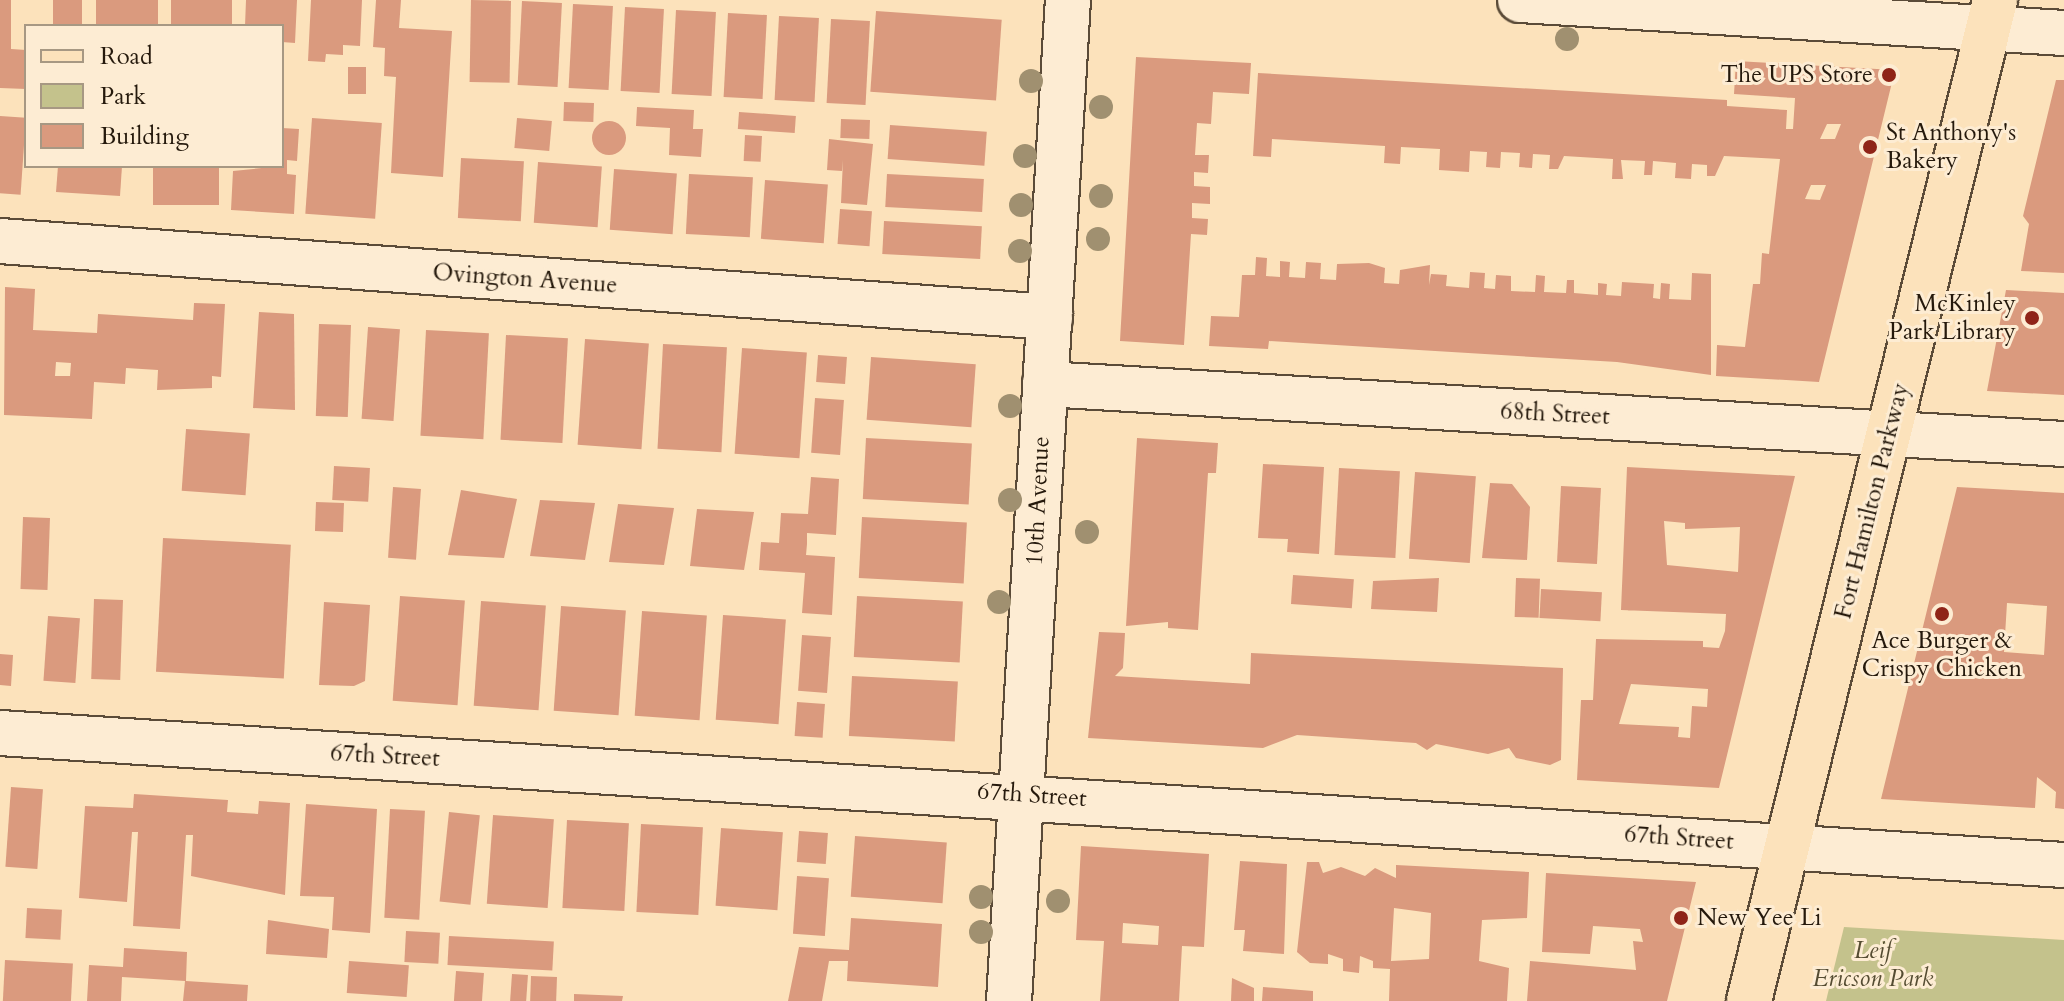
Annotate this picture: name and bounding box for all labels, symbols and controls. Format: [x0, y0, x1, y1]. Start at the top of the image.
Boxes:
legend [24, 24, 284, 168]
text: Road [100, 40, 153, 73]
place label: The UPS Store [1720, 61, 1873, 89]
marker: The UPS Store [1880, 66, 1898, 84]
text: Park [100, 80, 146, 113]
place label: St Anthony's Bakery [1886, 119, 2016, 175]
text: Building [100, 120, 189, 153]
marker: St Anthony's Bakery [1861, 138, 1879, 156]
street label: Ovington Avenue [432, 258, 618, 300]
place label: McKinley Park Library [1889, 290, 2016, 346]
marker: McKinley Park Library [2023, 309, 2041, 327]
street label: Fort Hamilton Parkway [1829, 380, 1915, 622]
street label: 68th Street [1500, 397, 1610, 431]
street label: 10th Avenue [1020, 436, 1056, 566]
marker: Ace Burger & Crispy Chicken [1933, 605, 1951, 623]
place label: Ace Burger & Crispy Chicken [1862, 627, 2022, 683]
street label: 67th Street [330, 739, 440, 773]
street label: 67th Street [976, 777, 1088, 813]
street label: 67th Street [1623, 820, 1735, 856]
place label: New Yee Li [1697, 904, 1821, 932]
marker: New Yee Li [1672, 909, 1690, 927]
park label: Leif Ericson Park [1813, 937, 1933, 993]

